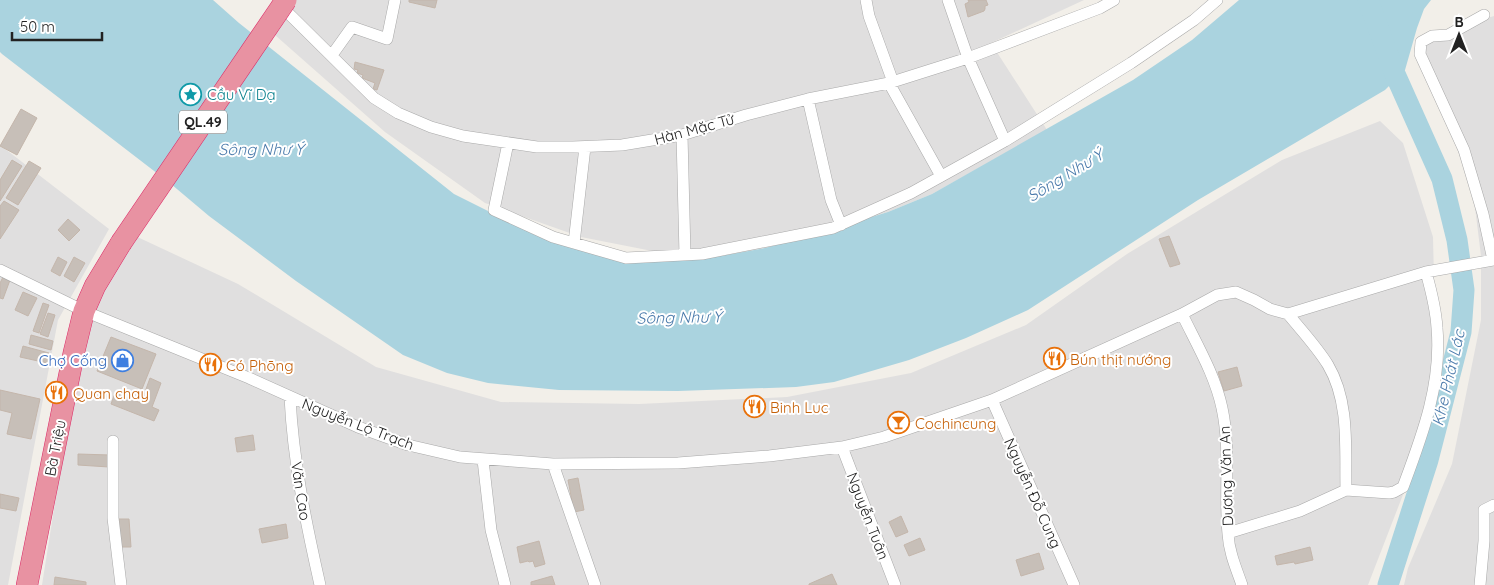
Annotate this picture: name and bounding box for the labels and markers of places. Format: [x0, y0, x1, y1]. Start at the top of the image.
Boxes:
place icon: Cầu Vĩ Dạ [179, 82, 203, 106]
place label: Cầu Vĩ Dạ [207, 85, 276, 104]
restaurant icon: Bún thịt nướng [1042, 347, 1066, 371]
shop icon: Chợ Cống [111, 348, 135, 372]
place label: Bún thịt nướng [1070, 350, 1171, 369]
place label: Chợ Cống [39, 351, 107, 370]
restaurant icon: Có Phōng [198, 353, 222, 377]
place label: Có Phōng [226, 356, 294, 375]
restaurant icon: Quan chay [45, 381, 69, 405]
place label: Quan chay [73, 384, 149, 403]
restaurant icon: Binh Luc [742, 395, 766, 419]
place label: Binh Luc [770, 398, 829, 417]
bar icon: Cochincung [887, 411, 911, 435]
place label: Cochincung [915, 414, 996, 433]

